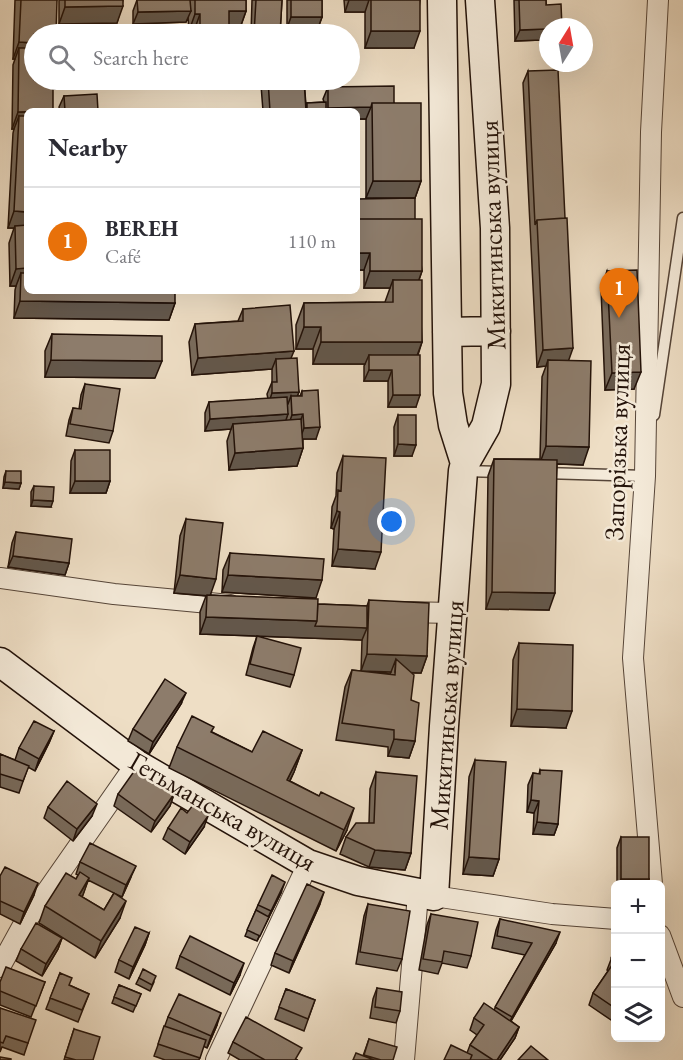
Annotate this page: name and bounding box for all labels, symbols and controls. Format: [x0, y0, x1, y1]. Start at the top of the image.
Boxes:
north arrow [539, 18, 593, 72]
search box [24, 24, 360, 90]
icon: search [45, 41, 78, 74]
text: Search here [93, 43, 188, 72]
street label: Микитинська вулиця [470, 119, 514, 351]
text: Nearby [48, 130, 128, 164]
text: BEREH [105, 214, 178, 243]
text: 1 [62, 228, 73, 254]
text: 110 m [288, 228, 336, 254]
text: Café [105, 243, 141, 269]
pin: 1 [600, 268, 638, 318]
street label: Запорізька вулиця [596, 343, 638, 541]
your location [377, 507, 406, 536]
street label: Микитинська вулиця [421, 599, 471, 831]
street label: Гетьманська вулиця [123, 743, 323, 879]
map controls [611, 880, 665, 1042]
button: + [611, 880, 665, 934]
button: − [611, 934, 665, 988]
button: layers [611, 988, 665, 1042]

